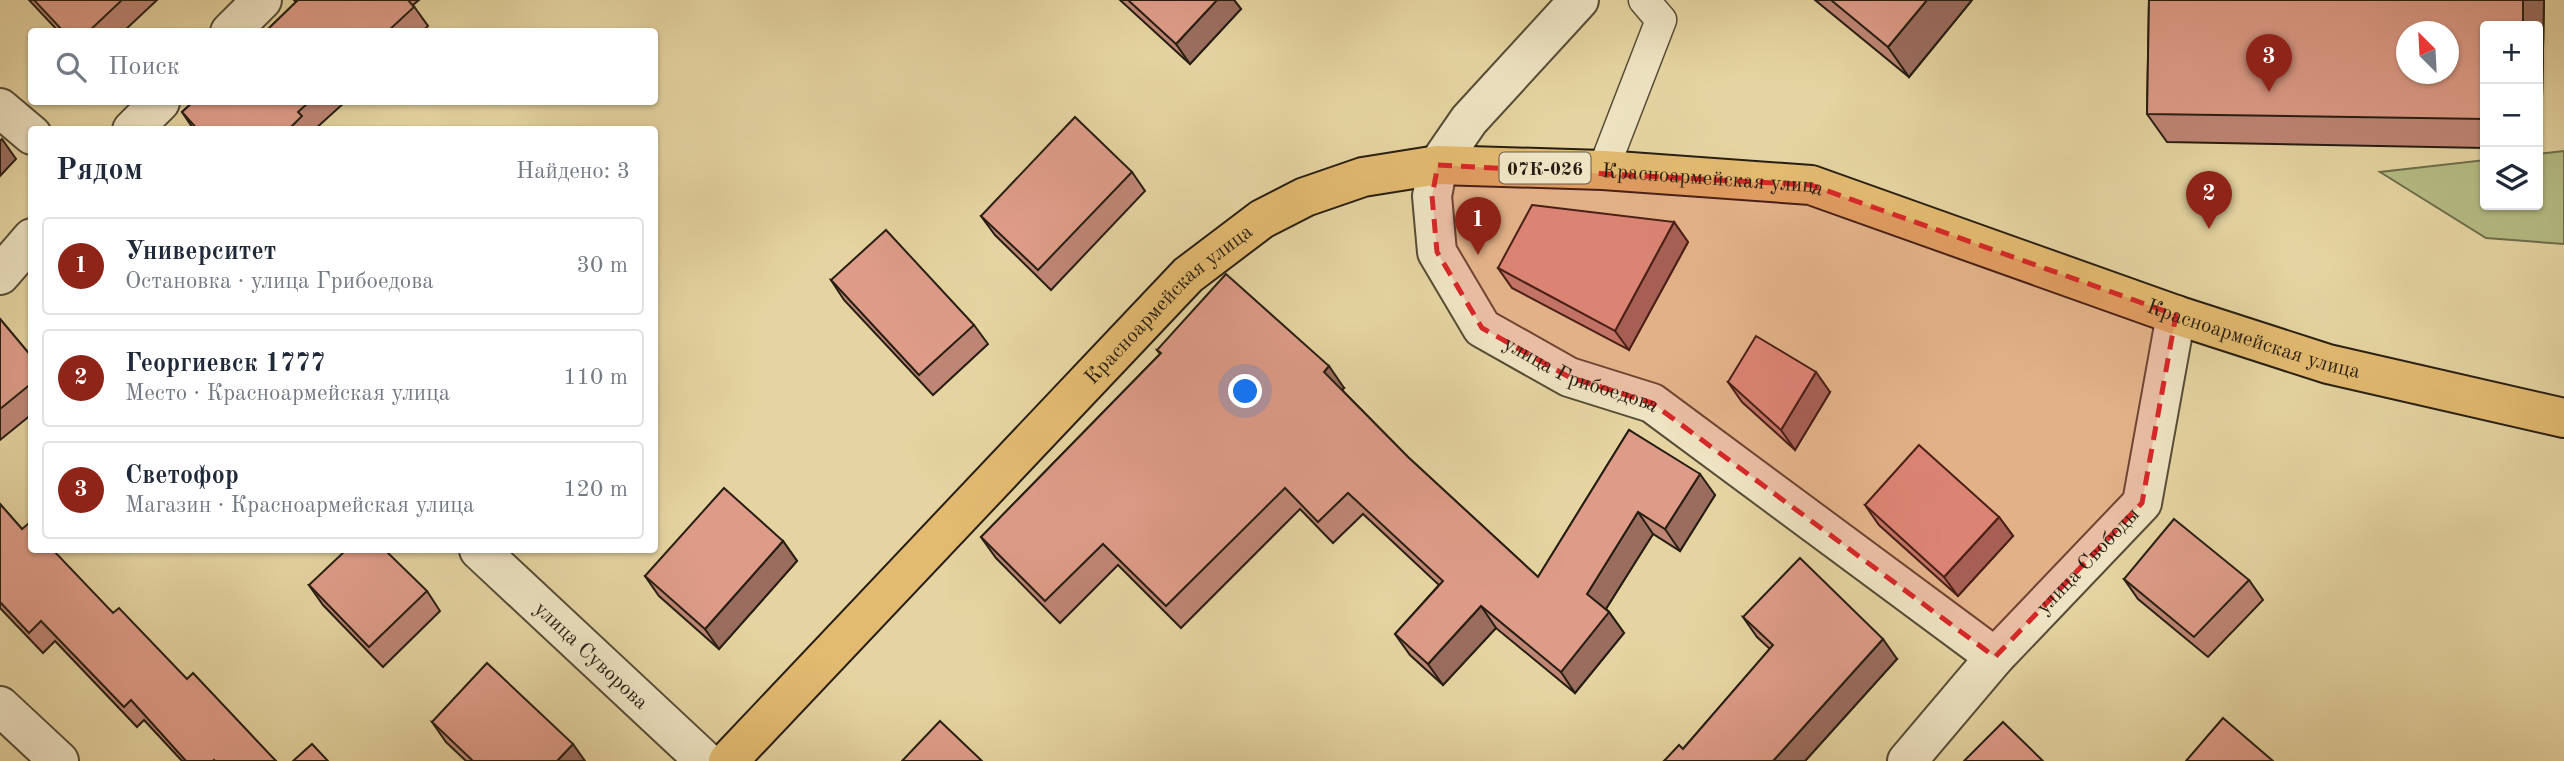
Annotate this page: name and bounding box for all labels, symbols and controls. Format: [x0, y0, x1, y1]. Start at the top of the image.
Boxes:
north arrow [2396, 21, 2459, 84]
map controls [2480, 21, 2543, 210]
button: + [2480, 21, 2543, 84]
search box [28, 28, 658, 105]
pin: 3 [2246, 34, 2292, 92]
icon: search [52, 48, 90, 86]
text: Поиск [108, 54, 180, 80]
button: − [2480, 84, 2543, 147]
button: layers [2480, 147, 2543, 210]
road number: 07К-026 [1500, 152, 1590, 184]
text: Рядом [56, 156, 143, 186]
text: Найдено: 3 [516, 160, 630, 183]
street label: Красноармейская улица [1601, 161, 1826, 201]
pin: 2 [2186, 171, 2232, 229]
pin: 1 [1455, 197, 1501, 255]
street label: Красноармейская улица [1081, 221, 1257, 389]
text: Университет [125, 239, 276, 265]
text: 1 [74, 254, 88, 277]
text: 30 m [577, 254, 628, 277]
text: Остановка · улица Грибоедова [125, 270, 434, 293]
street label: Красноармейская улица [2144, 296, 2362, 383]
street label: улица Грибоедова [1499, 333, 1663, 417]
text: Георгиевск 1777 [125, 351, 325, 377]
text: 2 [74, 366, 88, 389]
text: 110 m [563, 366, 628, 389]
your location [1228, 374, 1262, 408]
text: Место · Красноармейская улица [125, 382, 450, 405]
text: Светофор [125, 463, 239, 489]
text: 3 [74, 478, 88, 501]
text: 120 m [563, 478, 628, 501]
text: Магазин · Красноармейская улица [125, 494, 474, 517]
street label: улица Свободы [2033, 504, 2144, 619]
street label: улица Суворова [530, 598, 651, 714]

